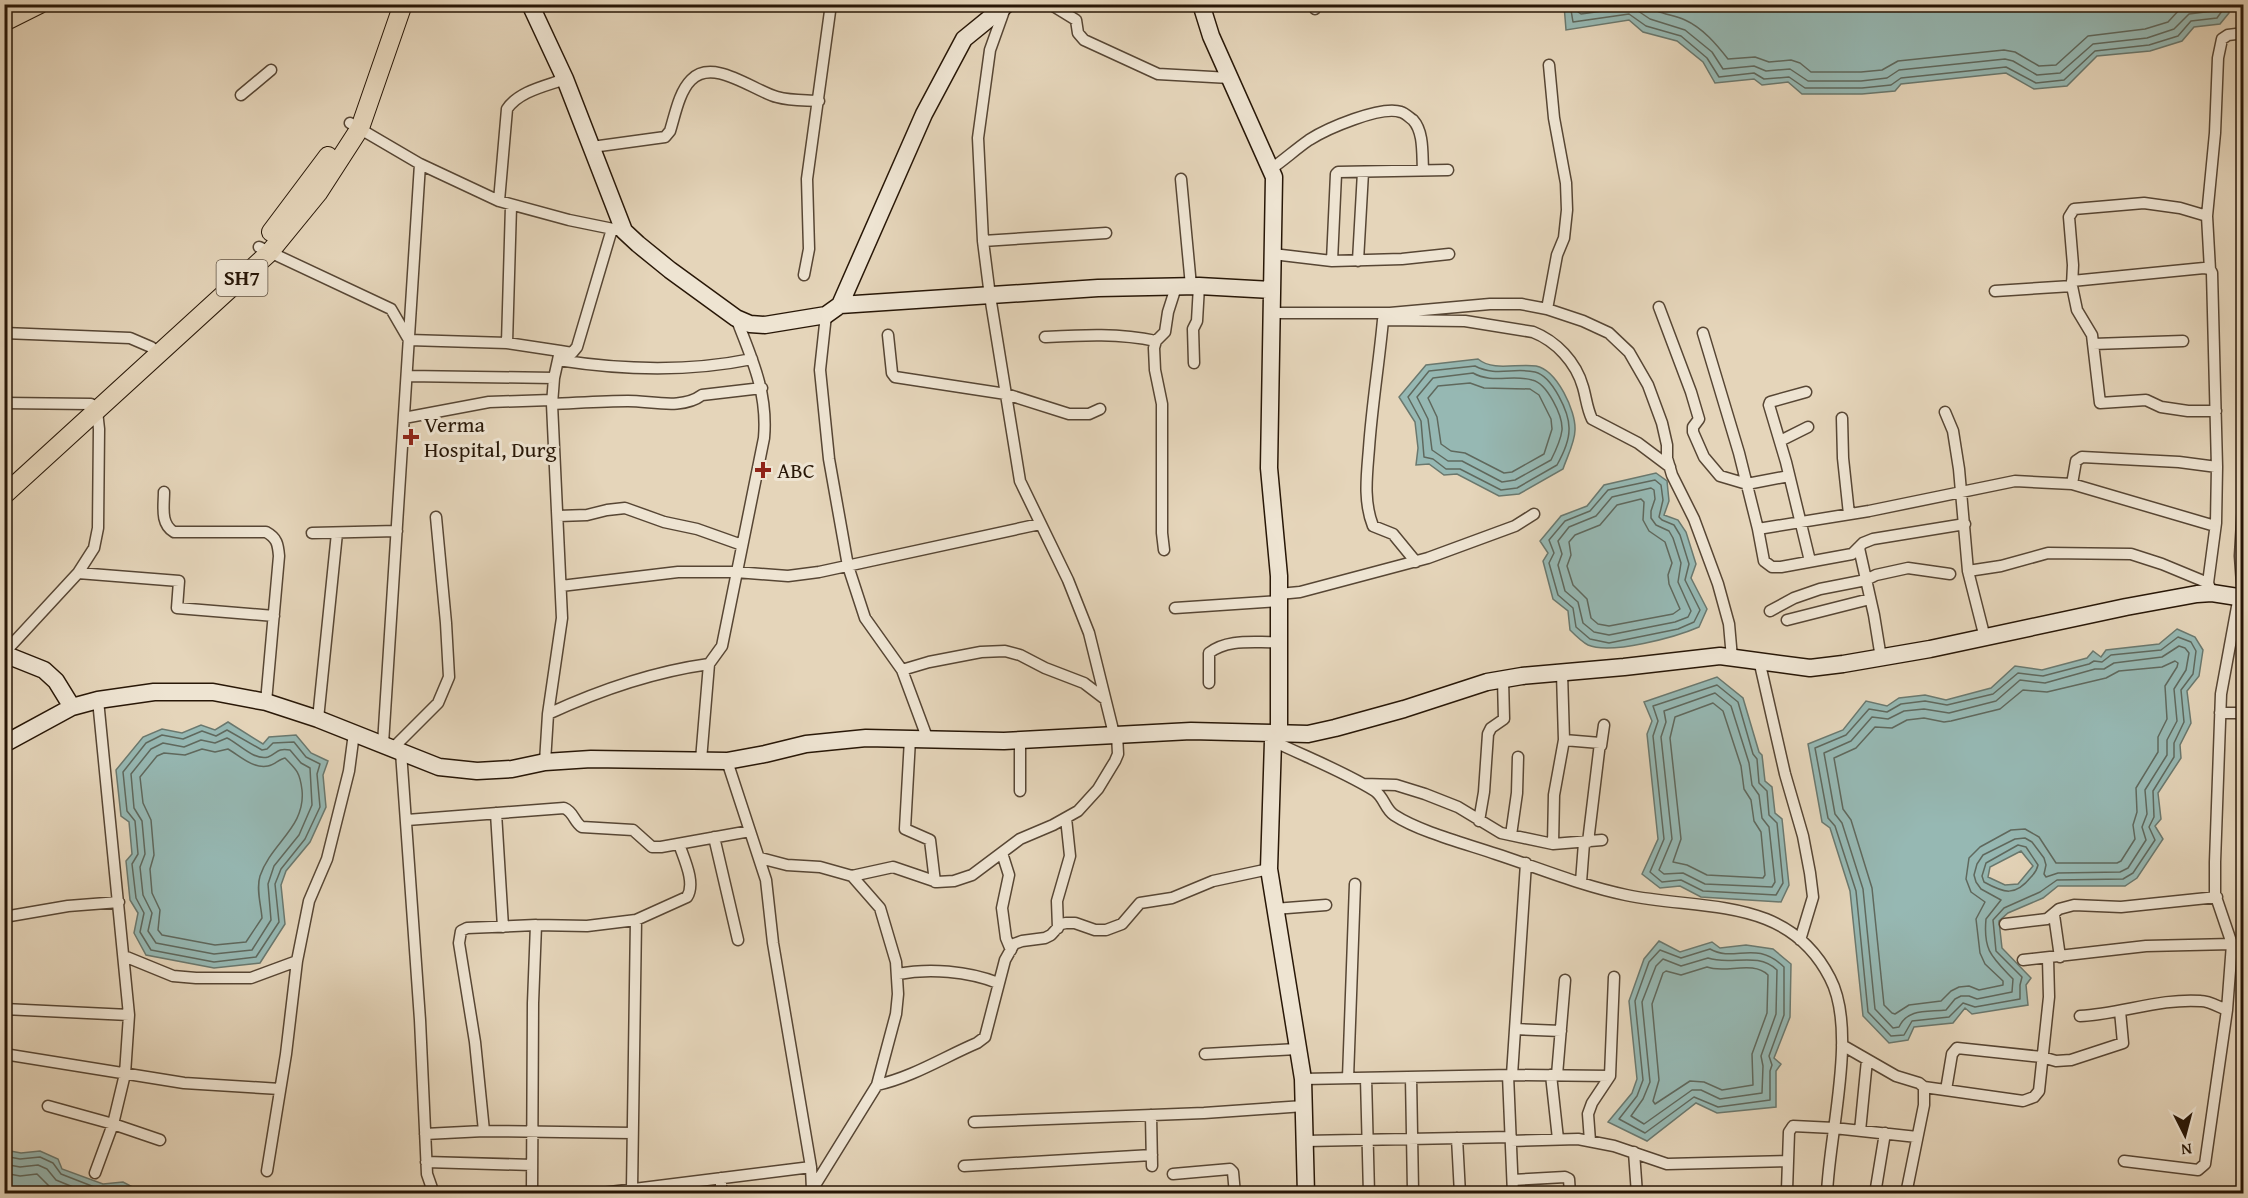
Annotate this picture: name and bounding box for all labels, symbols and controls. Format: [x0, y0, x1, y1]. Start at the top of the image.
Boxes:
road number: SH7 [216, 260, 268, 296]
place label: Verma Hospital, Durg [424, 408, 556, 465]
marker: Verma Hospital, Durg [402, 428, 420, 446]
place label: ABC [777, 454, 815, 486]
marker: ABC [754, 461, 772, 479]
north arrow [2155, 1105, 2215, 1165]
text: N [2180, 1137, 2193, 1162]

